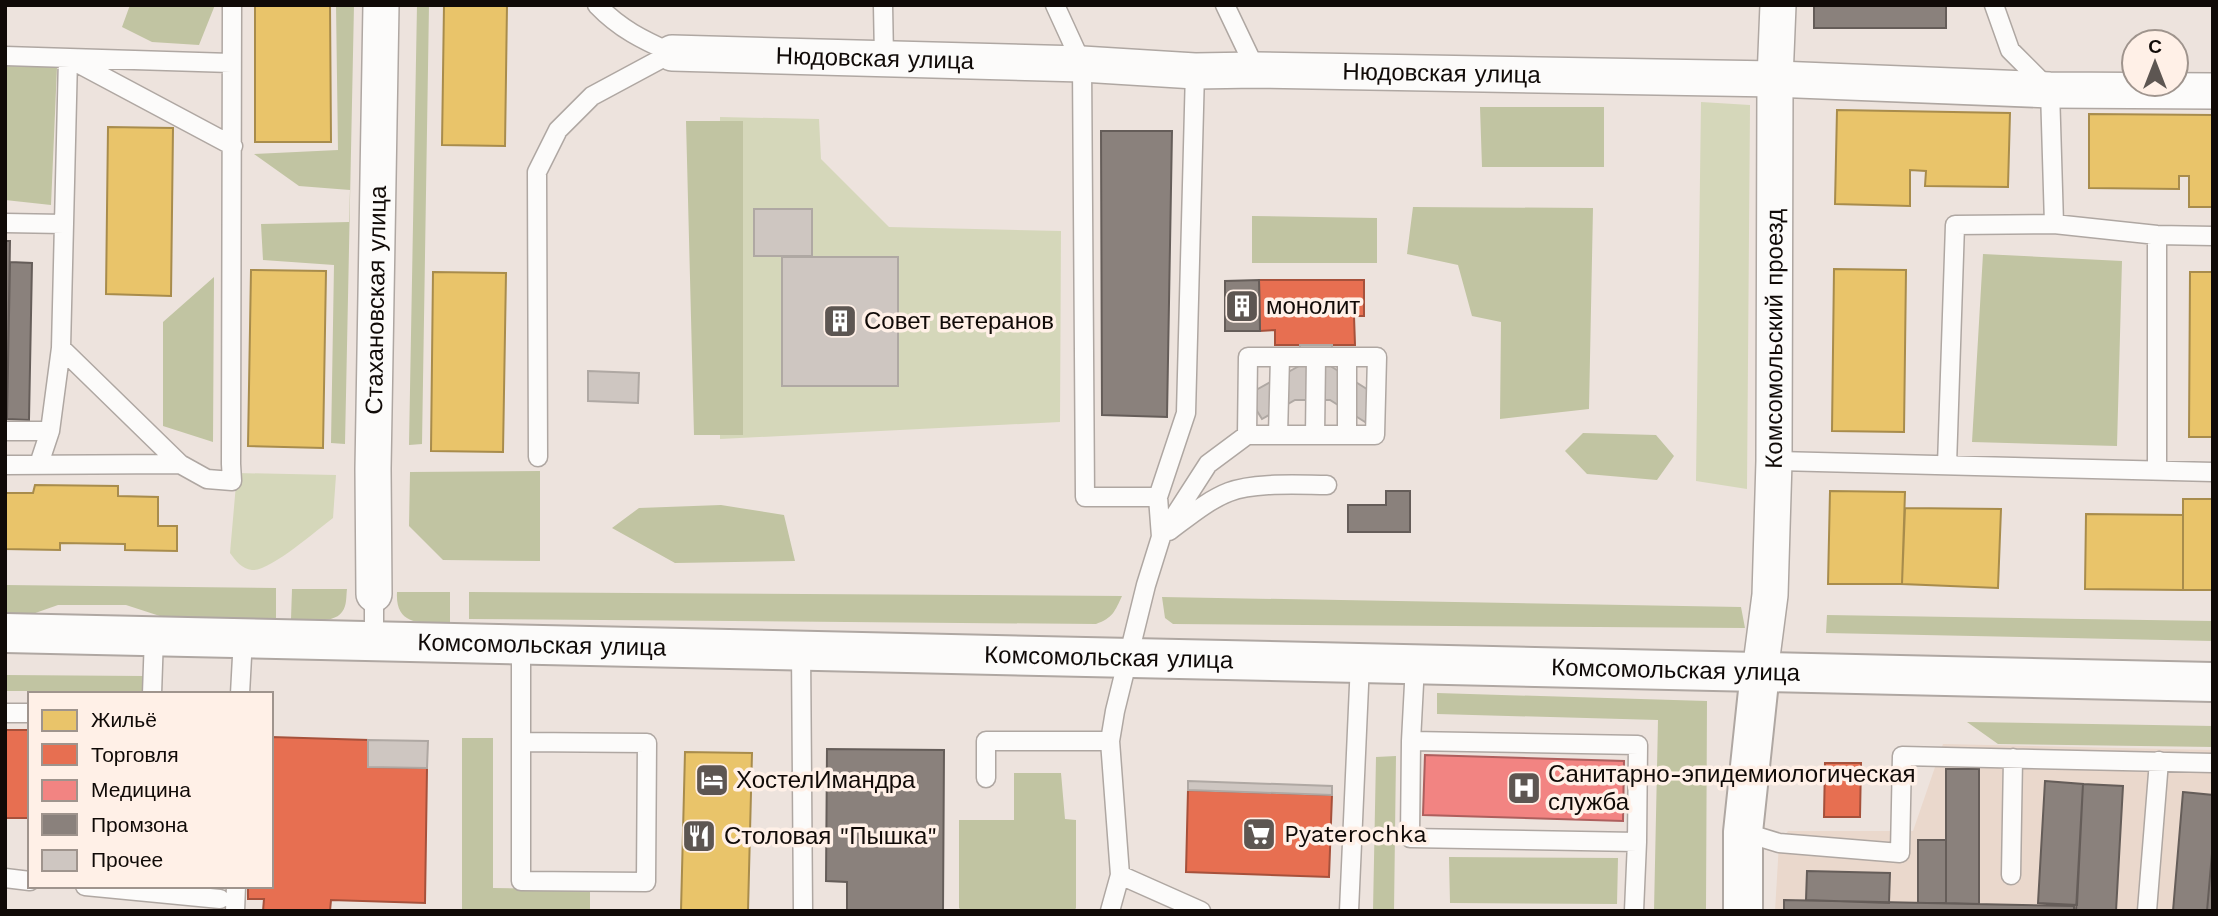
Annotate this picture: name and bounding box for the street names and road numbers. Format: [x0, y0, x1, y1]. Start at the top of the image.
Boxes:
street label: Нюдовская улица [775, 42, 975, 75]
street label: Нюдовская улица [1342, 58, 1542, 89]
street label: Стахановская улица [360, 185, 392, 415]
street label: Комсомольский проезд [1760, 209, 1789, 469]
street label: Комсомольская улица [417, 628, 667, 662]
street label: Комсомольская улица [984, 641, 1234, 674]
street label: Комсомольская улица [1551, 653, 1801, 687]

